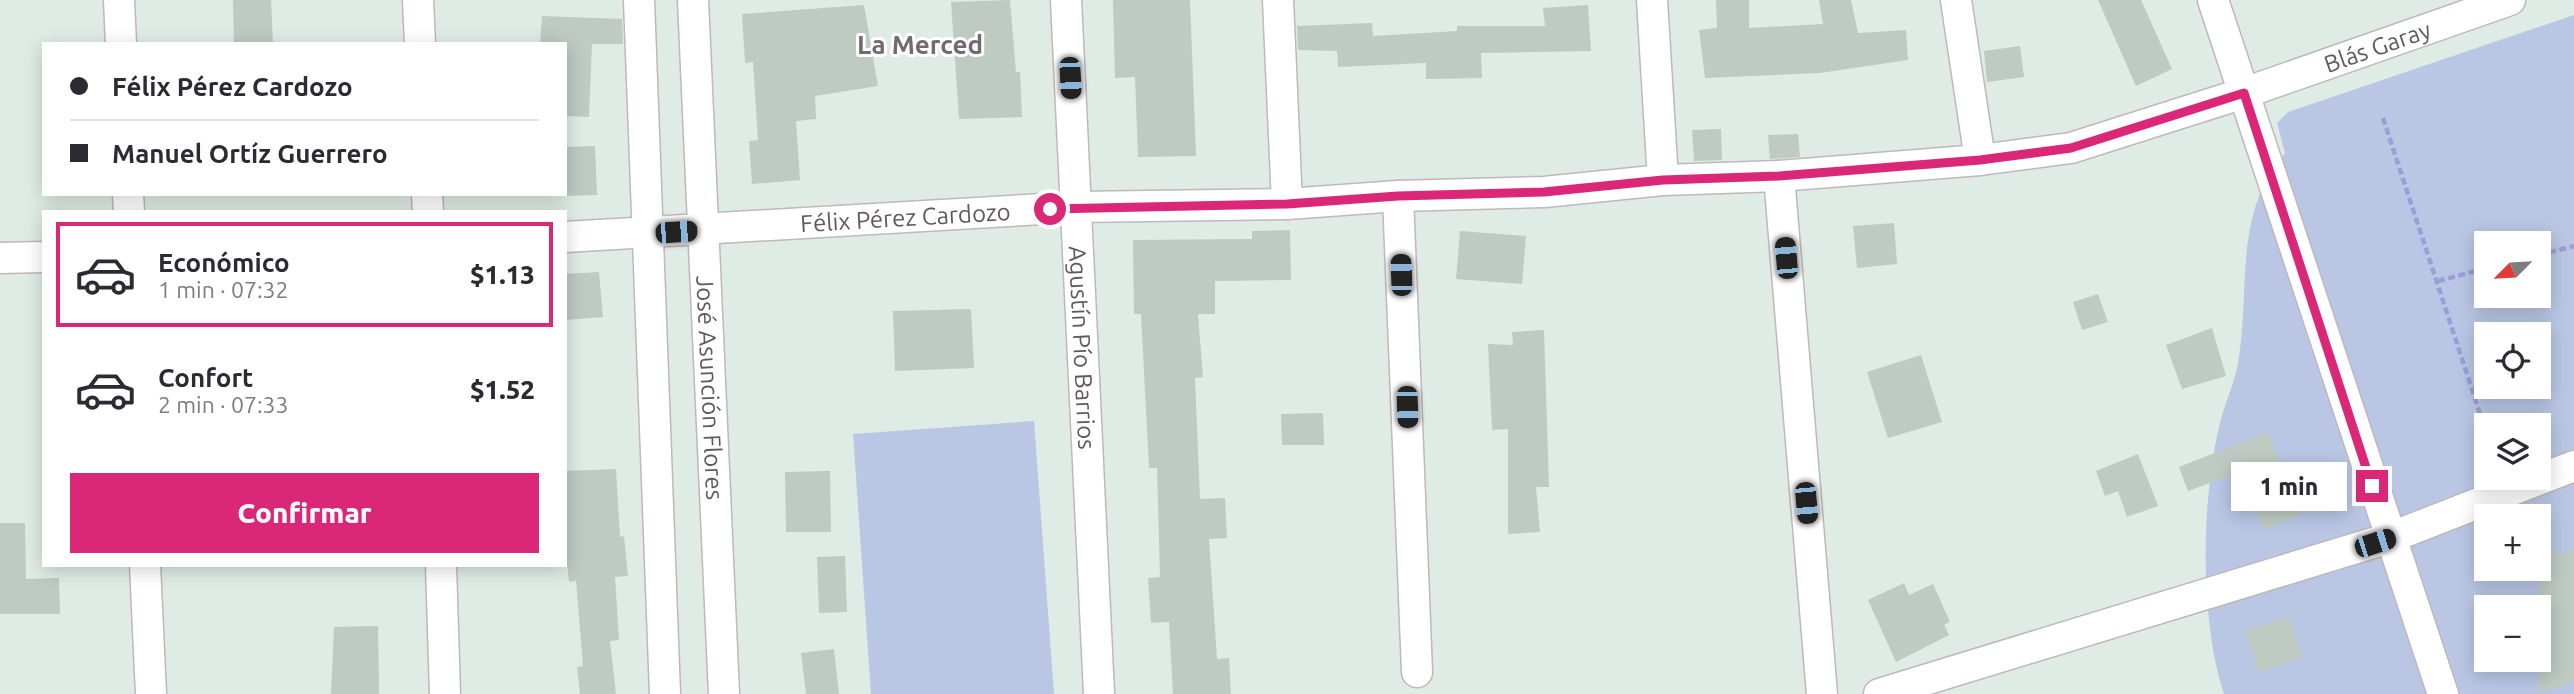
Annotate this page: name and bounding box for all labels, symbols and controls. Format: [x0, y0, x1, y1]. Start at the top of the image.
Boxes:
street label: Blás Garay [2320, 15, 2435, 77]
district label: La Merced [857, 30, 983, 59]
car [1059, 56, 1082, 100]
text: Félix Pérez Cardozo [112, 72, 353, 101]
text: Manuel Ortíz Guerrero [112, 139, 388, 168]
route start [1034, 193, 1066, 225]
street label: Félix Pérez Cardozo [800, 197, 1011, 237]
car [655, 220, 698, 244]
north arrow [2474, 231, 2552, 308]
map controls [2474, 231, 2551, 672]
car [1774, 236, 1799, 280]
icon: car [74, 243, 137, 306]
street label: Agustín Pío Barrios [1064, 245, 1101, 450]
text: Económico [158, 248, 290, 277]
car [1390, 254, 1413, 296]
text: $1.13 [470, 260, 535, 289]
street label: José Asunción Flores [692, 275, 729, 501]
text: 1 min · 07:32 [158, 277, 289, 302]
button: locate [2474, 322, 2551, 399]
icon: car [74, 358, 137, 421]
text: Confort [158, 363, 253, 392]
text: $1.52 [470, 375, 535, 404]
car [1396, 386, 1419, 428]
text: 2 min · 07:33 [158, 392, 289, 417]
button: layers [2474, 413, 2551, 490]
callout: 1 min [2232, 462, 2348, 510]
route end [2356, 470, 2388, 502]
button: Confirmar [70, 473, 539, 553]
text: 1 min [2260, 474, 2318, 499]
car [1794, 481, 1819, 525]
button: + [2474, 504, 2551, 581]
car [2352, 527, 2399, 559]
button: − [2474, 595, 2551, 672]

